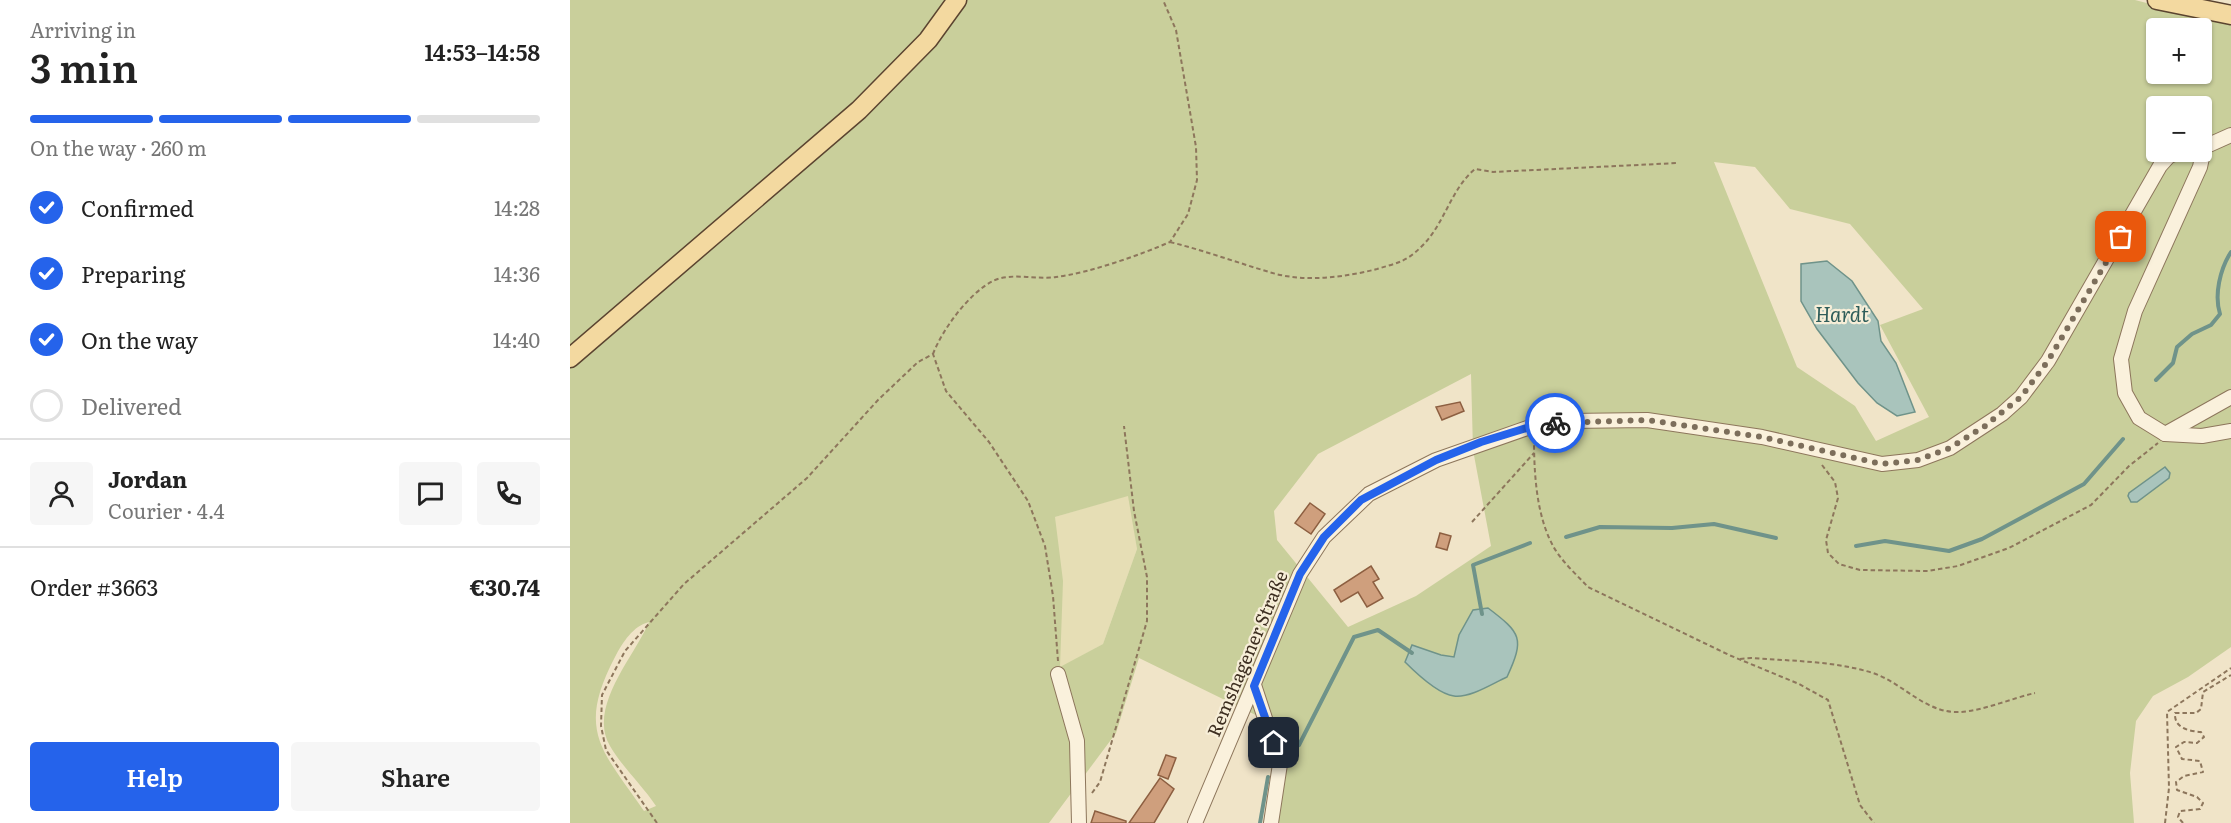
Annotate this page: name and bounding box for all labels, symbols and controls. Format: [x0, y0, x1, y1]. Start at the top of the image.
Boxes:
text: Arriving in [30, 14, 136, 44]
map controls [2146, 18, 2212, 162]
button: + [2146, 18, 2212, 84]
text: 14:53–14:58 [425, 35, 540, 68]
text: 3 min [30, 37, 138, 95]
button: − [2146, 96, 2212, 162]
text: On the way · 260 m [30, 132, 207, 162]
icon: check [30, 191, 63, 224]
text: Confirmed [81, 191, 194, 224]
text: 14:28 [494, 192, 540, 222]
pin [2095, 211, 2146, 262]
icon: bag [2104, 220, 2137, 253]
icon: check [30, 257, 63, 290]
text: Preparing [81, 257, 185, 290]
text: 14:36 [494, 258, 540, 288]
water label: Hardt [1815, 298, 1869, 328]
icon: check [30, 323, 63, 356]
text: On the way [81, 323, 198, 356]
text: 14:40 [493, 324, 540, 354]
text: Delivered [81, 389, 182, 422]
courier [1525, 393, 1585, 453]
icon: bike [1539, 407, 1572, 440]
button: person [30, 462, 93, 525]
text: Jordan [108, 462, 187, 495]
button: chat [399, 462, 462, 525]
button: phone [477, 462, 540, 525]
text: Courier · 4.4 [108, 495, 225, 525]
street label: Remshagener Straße [1199, 566, 1294, 741]
text: Order #3663 [30, 570, 158, 603]
text: €30.74 [470, 570, 540, 603]
pin [1248, 717, 1299, 768]
icon: home [1257, 726, 1290, 759]
button: Help [30, 742, 279, 811]
button: Share [291, 742, 540, 811]

